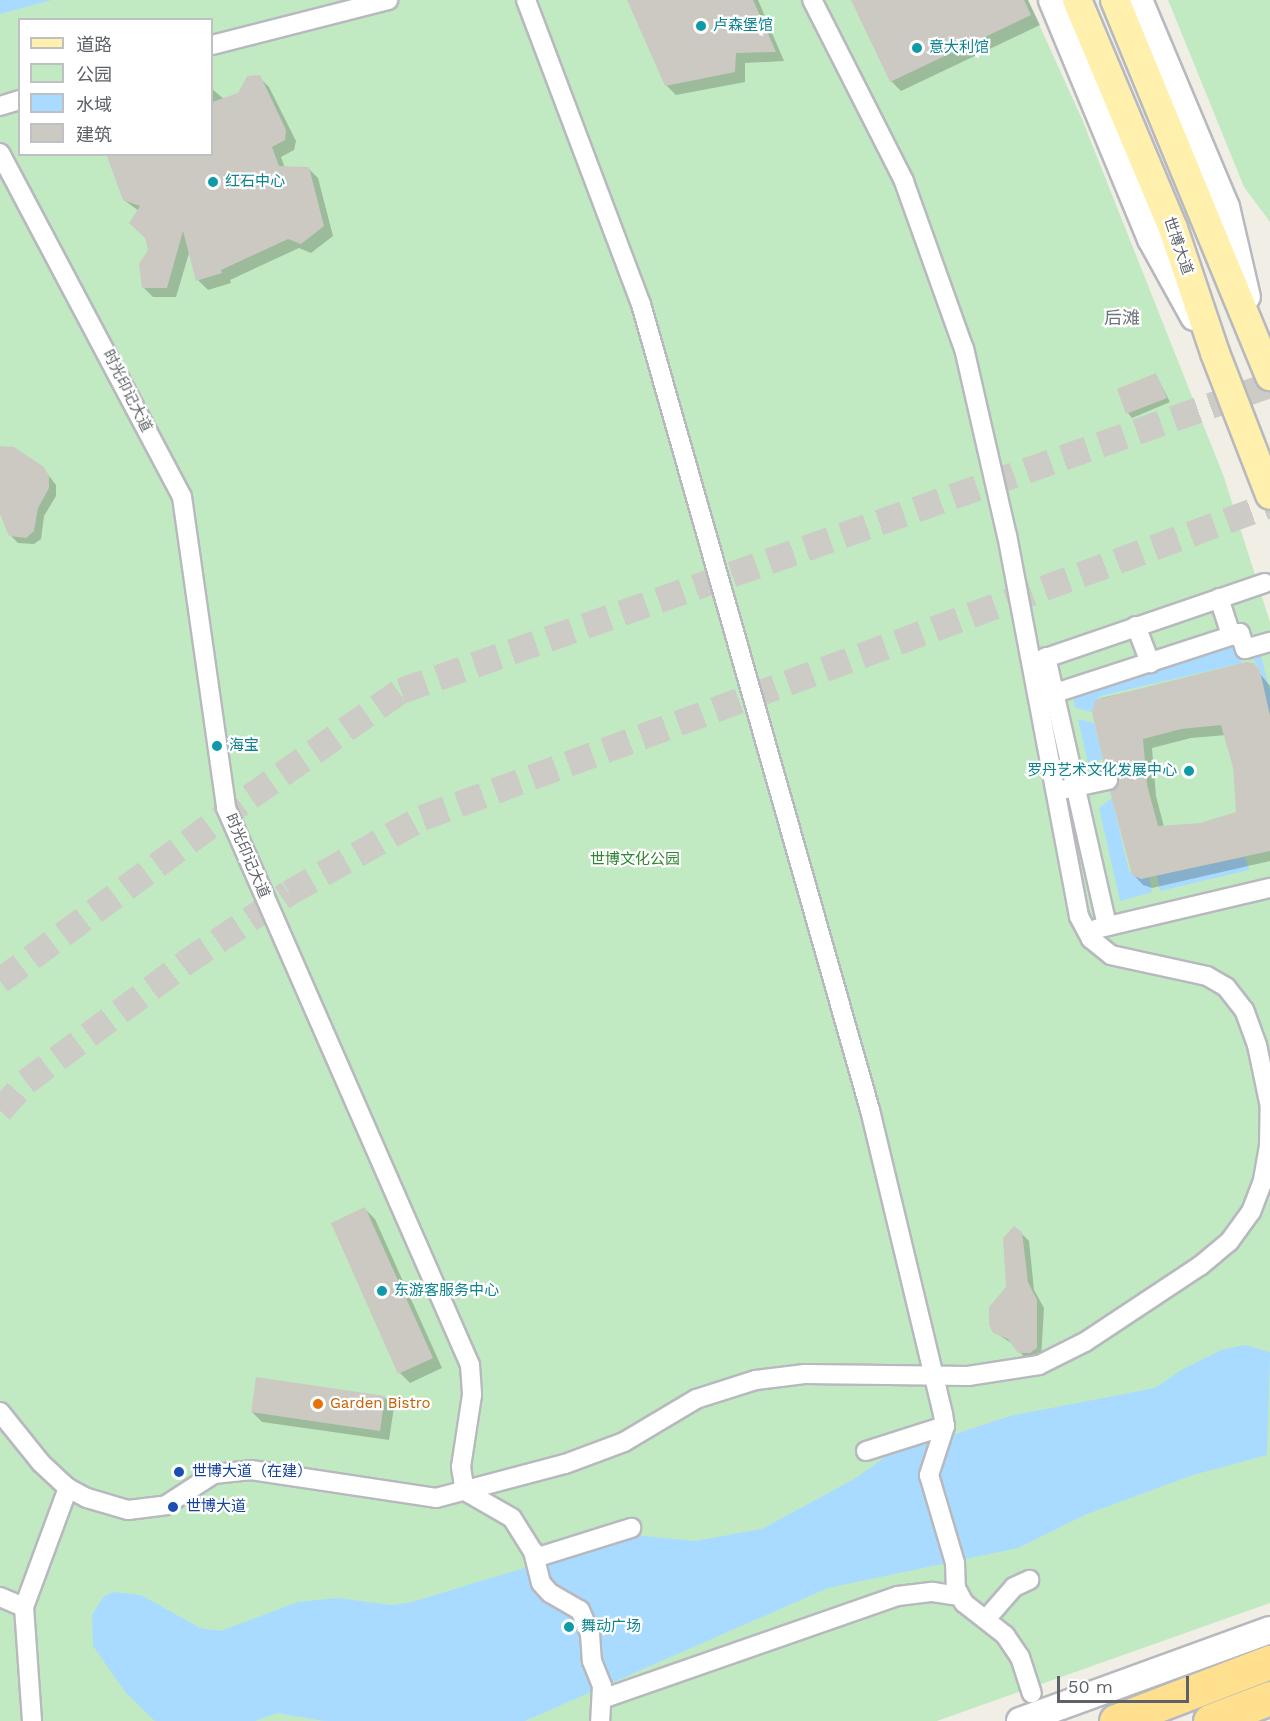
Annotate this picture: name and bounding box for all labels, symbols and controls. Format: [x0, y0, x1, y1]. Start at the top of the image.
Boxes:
place label: 卢森堡馆 [713, 17, 773, 35]
legend [18, 18, 213, 156]
marker: 卢森堡馆 [694, 19, 708, 33]
text: 道路 [76, 34, 112, 55]
place label: 意大利馆 [929, 39, 989, 57]
marker: 意大利馆 [910, 41, 924, 55]
text: 公园 [76, 64, 112, 85]
text: 水域 [76, 94, 112, 115]
text: 建筑 [76, 124, 112, 145]
place label: 红石中心 [225, 173, 285, 191]
marker: 红石中心 [206, 175, 220, 189]
street label: 世博大道 [1160, 215, 1196, 277]
district label: 后滩 [1104, 307, 1140, 329]
street label: 时光印记大道 [99, 347, 155, 435]
place label: 海宝 [229, 737, 259, 755]
marker: 海宝 [210, 739, 224, 753]
place label: 罗丹艺术文化发展中心 [1027, 762, 1177, 780]
marker: 罗丹艺术文化发展中心 [1182, 764, 1196, 778]
street label: 时光印记大道 [221, 811, 273, 901]
park label: 世博文化公园 [590, 851, 680, 869]
place label: 东游客服务中心 [394, 1282, 499, 1300]
marker: 东游客服务中心 [375, 1284, 389, 1298]
place label: Garden Bistro [330, 1395, 431, 1413]
marker: Garden Bistro [311, 1397, 325, 1411]
marker: 世博大道（在建） [170, 1463, 188, 1481]
place label: 世博大道（在建） [192, 1463, 312, 1481]
marker: 世博大道 [164, 1498, 182, 1516]
place label: 世博大道 [186, 1498, 246, 1516]
place label: 舞动广场 [581, 1618, 641, 1636]
marker: 舞动广场 [562, 1620, 576, 1634]
scale bar [1060, 1664, 1192, 1702]
text: 50 m [1068, 1676, 1113, 1697]

